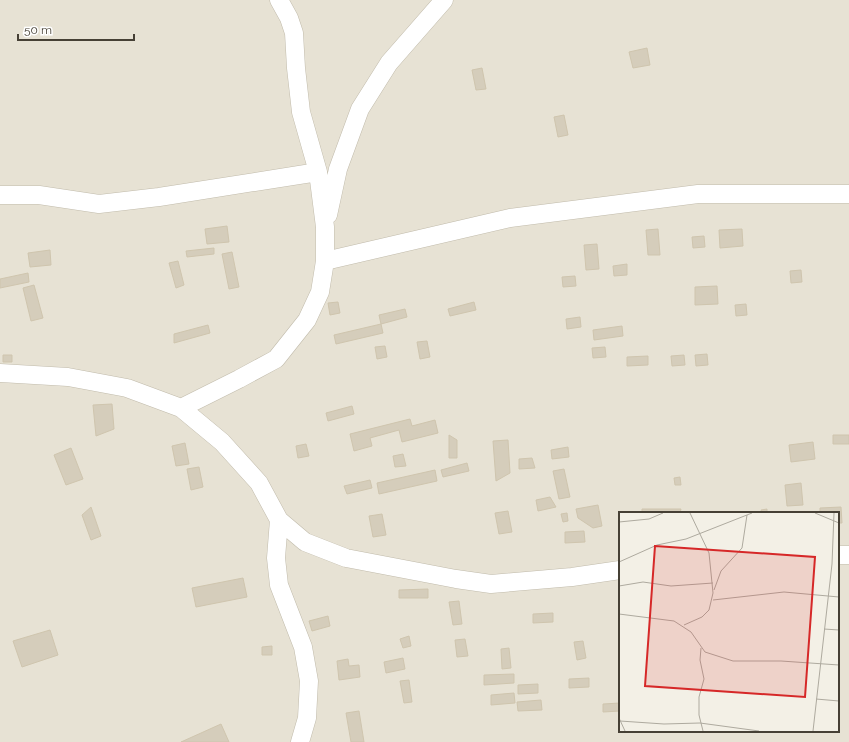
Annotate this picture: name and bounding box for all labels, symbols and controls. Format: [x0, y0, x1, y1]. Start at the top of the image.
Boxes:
scale bar [18, 16, 134, 42]
text: 50 m [24, 23, 52, 37]
inset map [619, 512, 839, 732]

